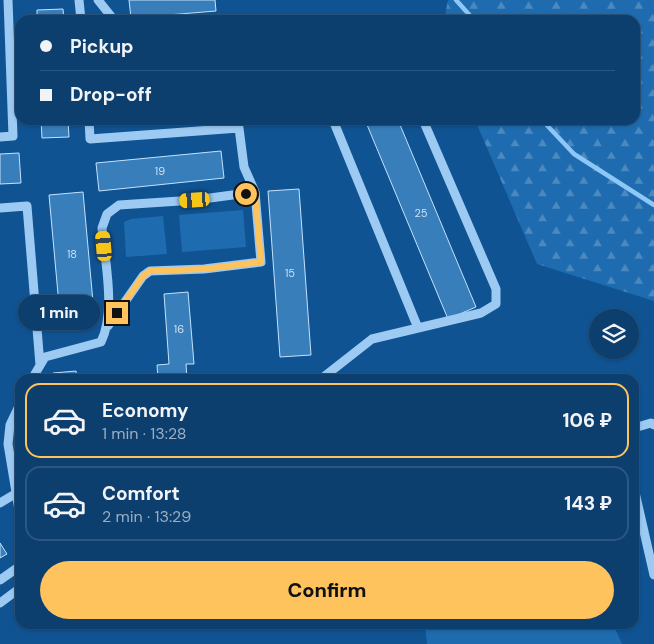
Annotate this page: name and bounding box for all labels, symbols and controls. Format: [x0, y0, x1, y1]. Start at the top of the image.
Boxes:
text: Pickup [70, 34, 134, 59]
text: Drop-off [70, 82, 152, 107]
house number: 19 [155, 164, 165, 178]
route start [235, 183, 257, 205]
car [179, 191, 210, 209]
house number: 25 [414, 206, 428, 220]
car [95, 230, 112, 262]
house number: 18 [67, 247, 77, 261]
house number: 15 [285, 266, 295, 280]
callout: 1 min [17, 296, 100, 330]
text: 1 min [39, 302, 79, 323]
route end [106, 302, 128, 324]
map controls [589, 309, 639, 359]
button: layers [589, 309, 639, 359]
house number: 16 [174, 322, 184, 336]
icon: car [42, 398, 87, 443]
text: Economy [102, 398, 189, 423]
text: 106 ₽ [563, 408, 612, 433]
text: 1 min · 13:28 [102, 423, 187, 444]
icon: car [42, 481, 87, 526]
text: Comfort [102, 481, 180, 506]
text: 143 ₽ [564, 491, 612, 516]
text: 2 min · 13:29 [102, 506, 191, 527]
button: Confirm [40, 561, 614, 619]

